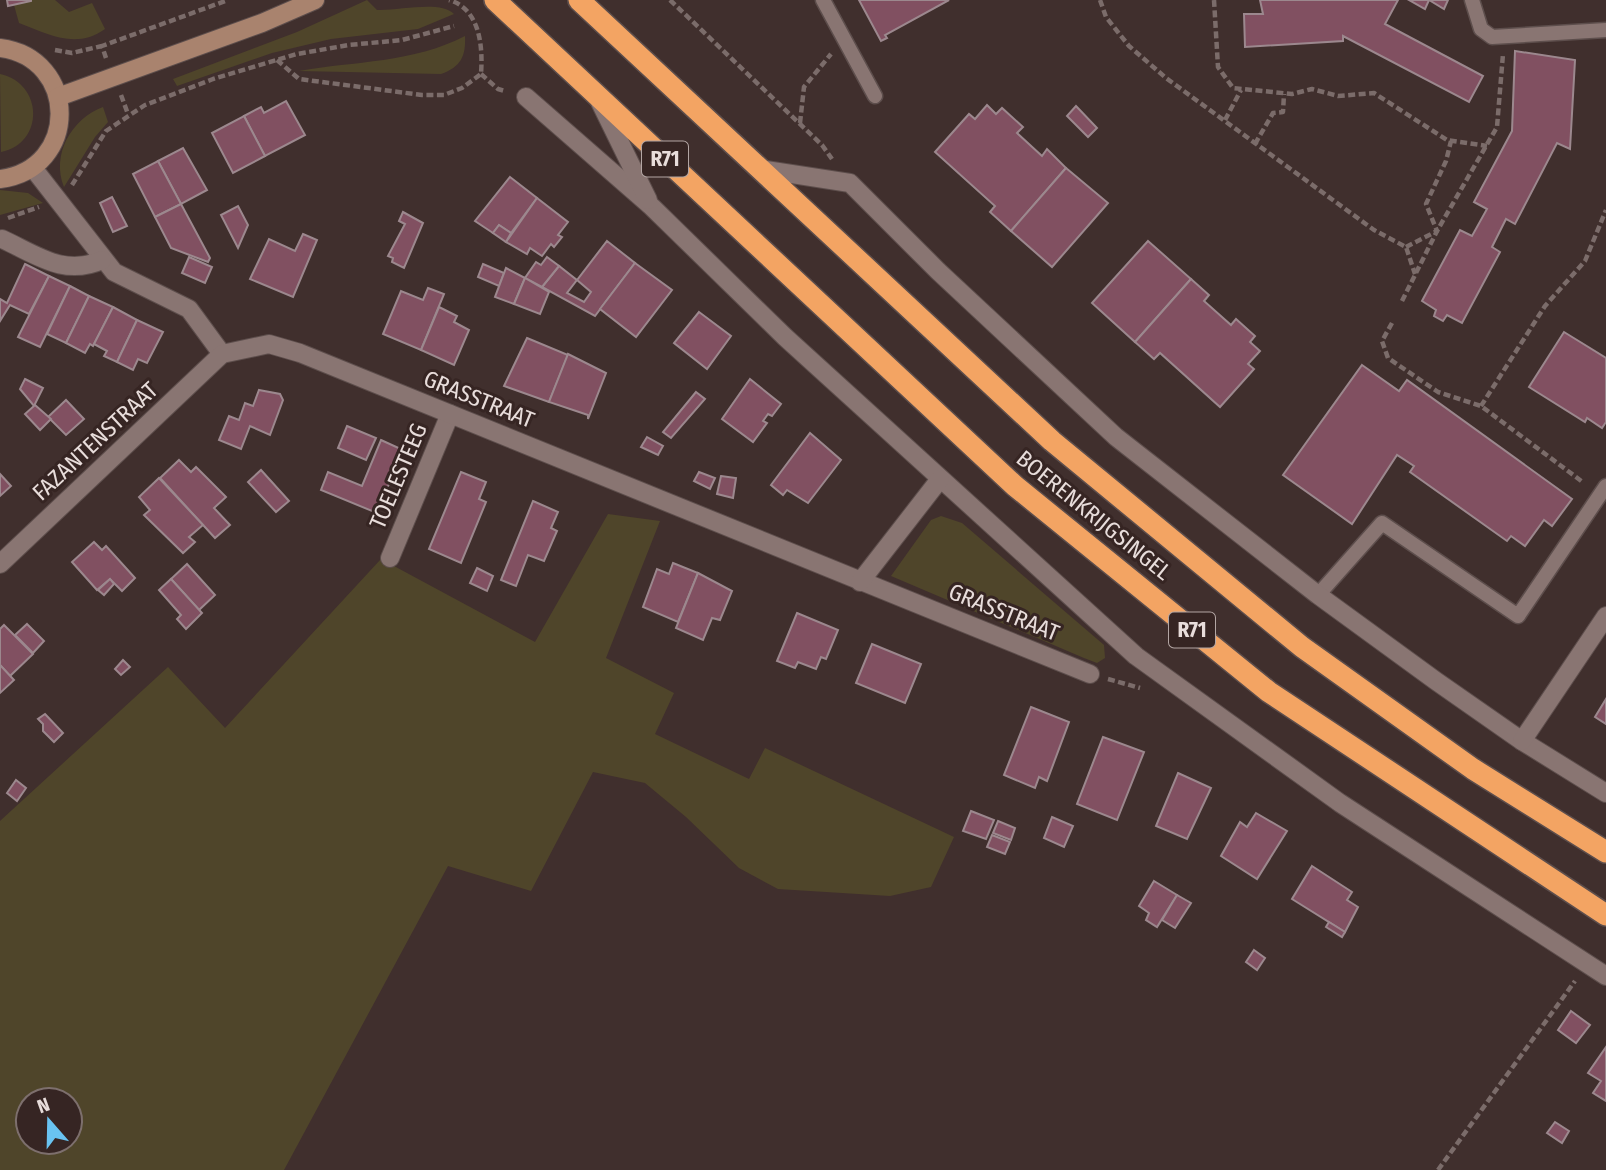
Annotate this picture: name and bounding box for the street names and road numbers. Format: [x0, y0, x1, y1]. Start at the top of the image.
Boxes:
road number: R71 [642, 142, 688, 176]
street label: GRASSTRAAT [420, 364, 539, 434]
street label: FAZANTENSTRAAT [27, 376, 164, 506]
street label: TOELESTEEG [363, 419, 433, 533]
street label: BOERENKRIJGSINGEL [1011, 444, 1177, 586]
street label: GRASSTRAAT [945, 577, 1064, 647]
road number: R71 [1169, 612, 1215, 648]

